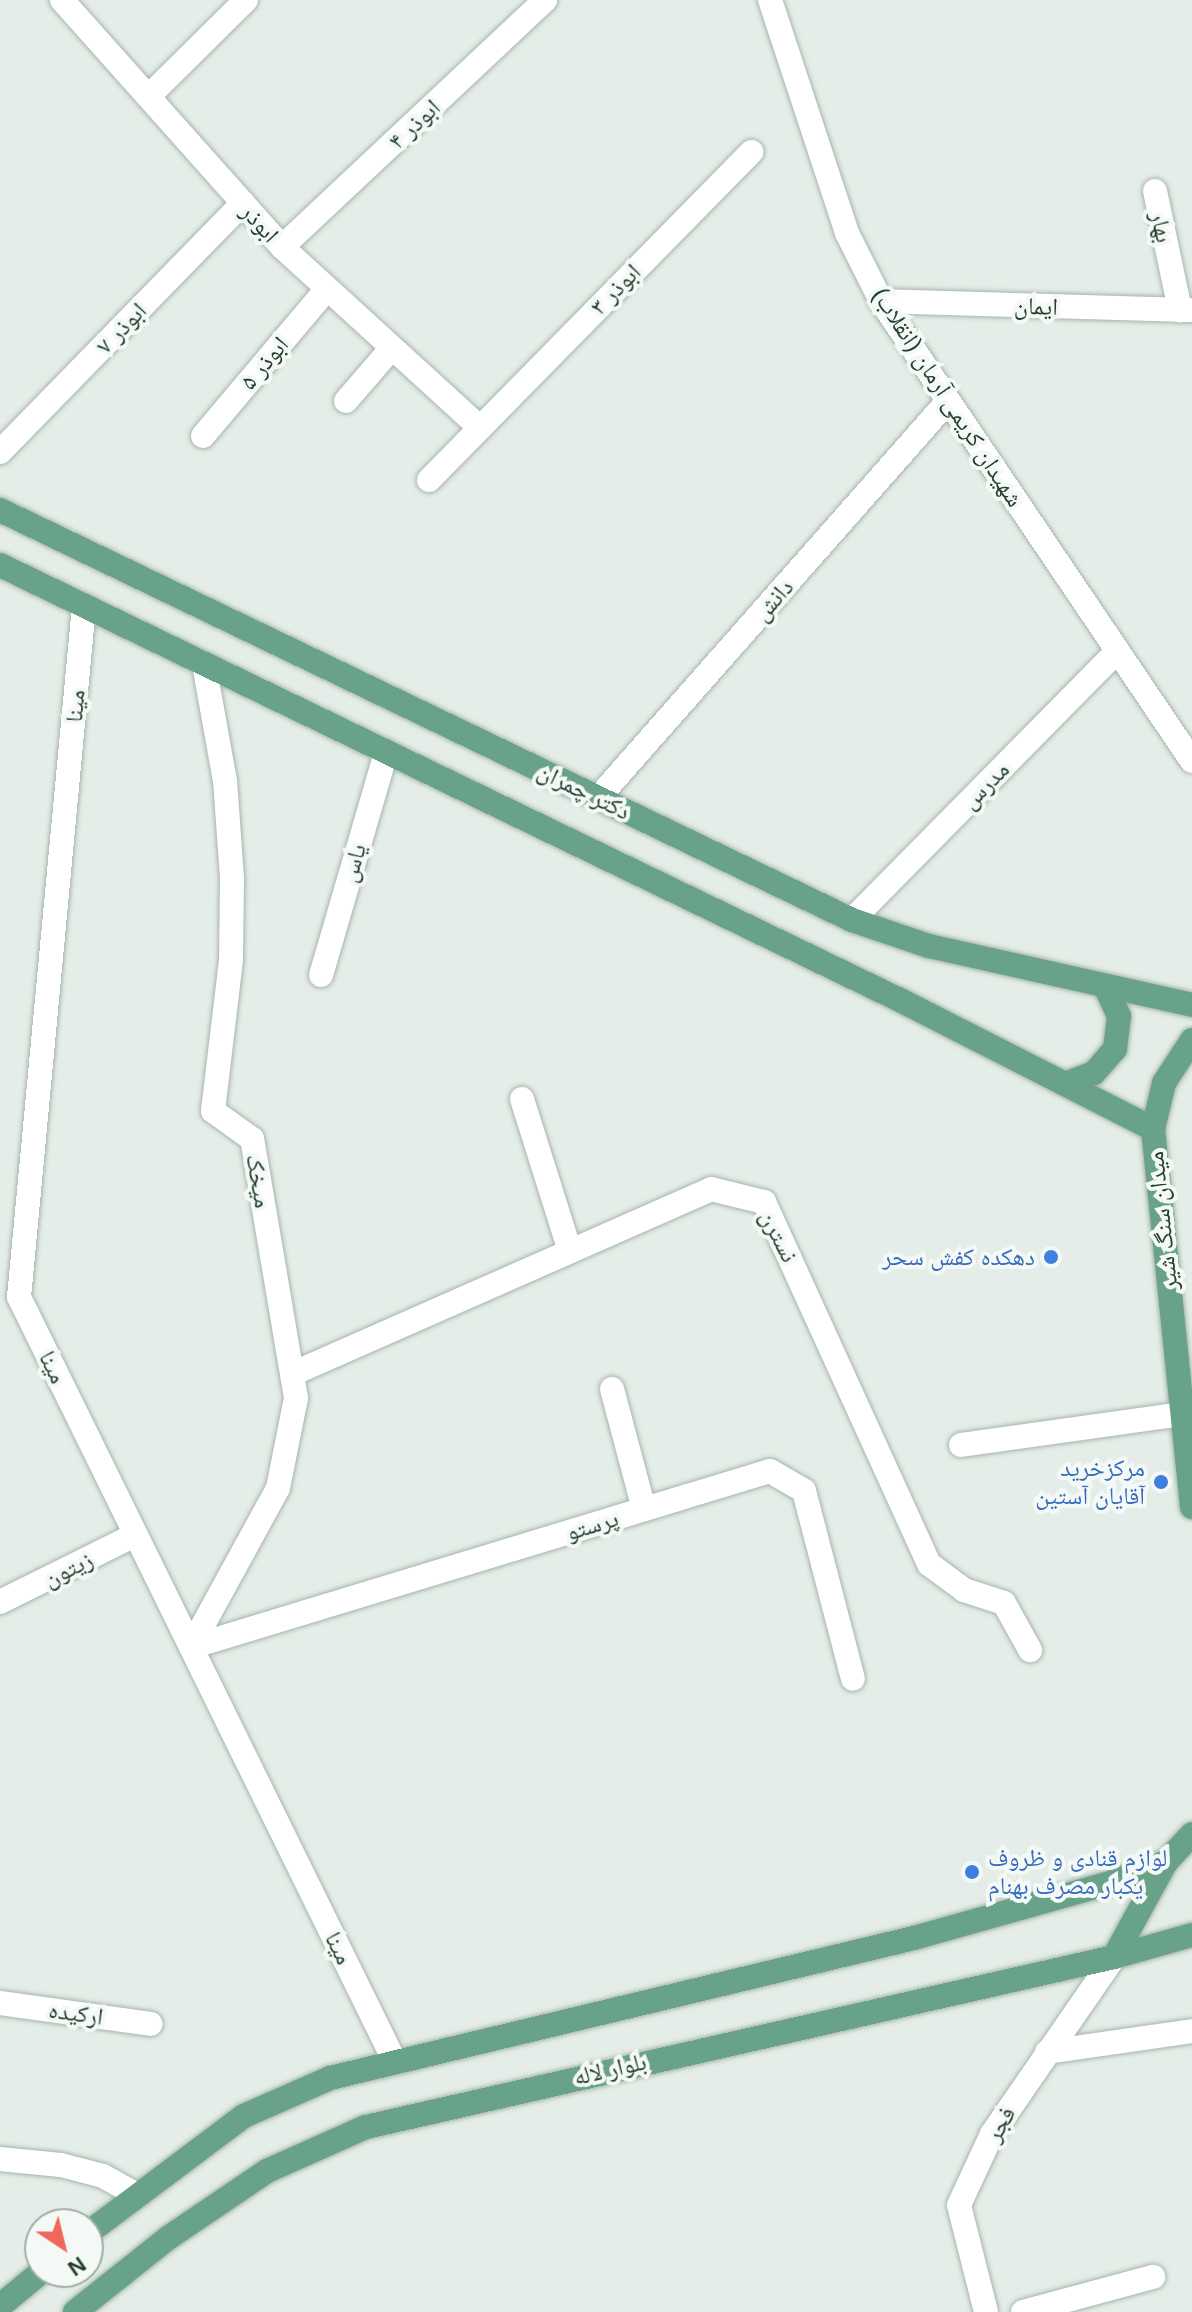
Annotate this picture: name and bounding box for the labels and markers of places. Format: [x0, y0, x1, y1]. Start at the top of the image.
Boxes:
place label: دهکده کفش سحر [882, 1243, 1035, 1271]
marker: دهکده کفش سحر [1042, 1248, 1060, 1266]
place label: مرکزخرید آقایان آستین [1035, 1454, 1145, 1510]
marker: مرکزخرید آقایان آستین [1152, 1473, 1170, 1491]
place label: لوازم قنادی و ظروف یکبار مصرف بهنام [988, 1844, 1167, 1900]
marker: لوازم قنادی و ظروف یکبار مصرف بهنام [963, 1863, 981, 1881]

